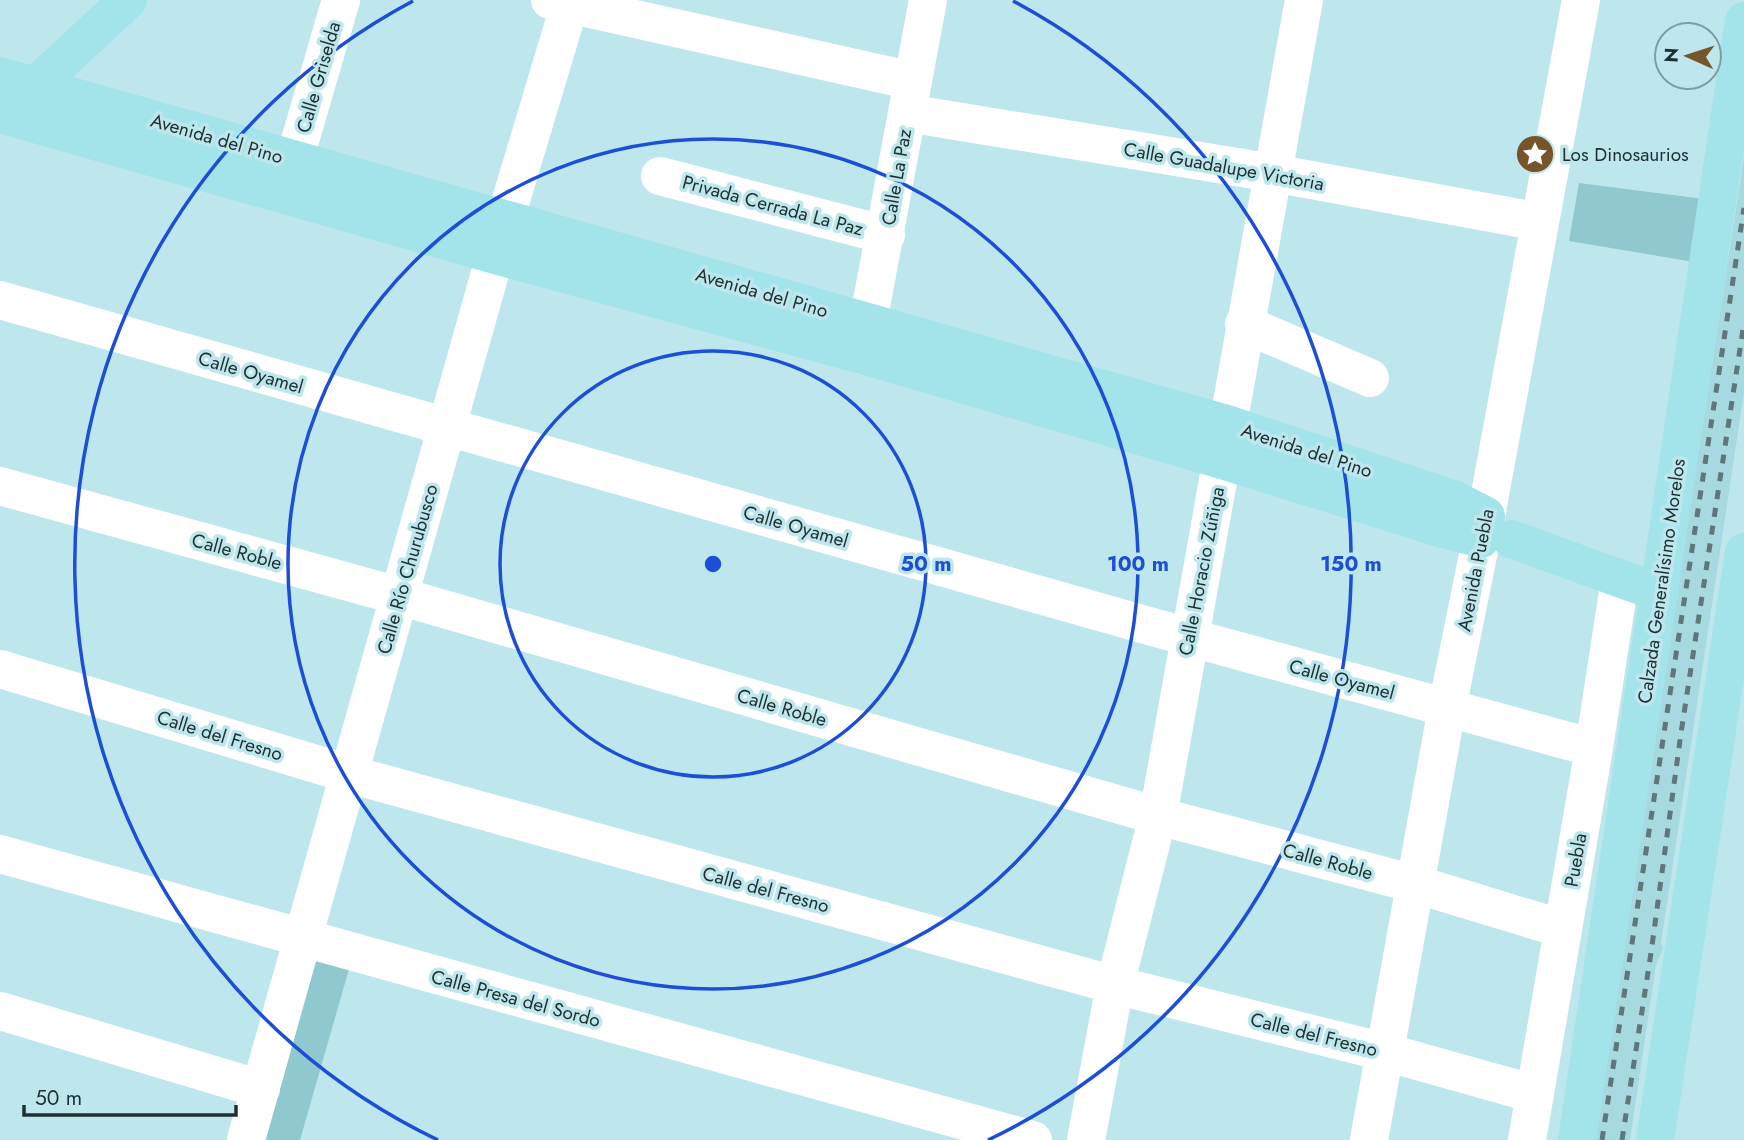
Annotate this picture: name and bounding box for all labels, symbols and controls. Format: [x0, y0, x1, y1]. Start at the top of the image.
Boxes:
street label: Calle Griselda [290, 18, 347, 136]
north arrow [1653, 21, 1723, 91]
text: N [1658, 47, 1685, 63]
street label: Avenida del Pino [148, 107, 286, 170]
street label: Calle La Paz [875, 126, 918, 227]
place icon: Los Dinosaurios [1514, 133, 1556, 175]
street label: Calle Guadalupe Victoria [1122, 136, 1326, 197]
place label: Los Dinosaurios [1562, 141, 1689, 168]
street label: Privada Cerrada La Paz [679, 168, 867, 243]
street label: Avenida del Pino [693, 261, 831, 324]
street label: Calle Oyamel [195, 345, 307, 400]
street label: Avenida del Pino [1238, 417, 1376, 484]
street label: Calzada Generalísimo Morelos [1631, 457, 1692, 705]
street label: Calle Río Churubusco [370, 481, 445, 657]
street label: Calle Horacio Zúñiga [1172, 484, 1231, 658]
street label: Calle Oyamel [740, 499, 852, 554]
street label: Avenida Puebla [1450, 507, 1501, 634]
street label: Calle Roble [189, 526, 285, 577]
text: 50 m [901, 549, 951, 579]
text: 100 m [1107, 549, 1169, 579]
text: 150 m [1320, 549, 1382, 579]
centre of rings [701, 552, 725, 576]
street label: Calle Oyamel [1286, 652, 1398, 707]
street label: Calle Roble [734, 682, 830, 733]
street label: Calle del Fresno [154, 704, 286, 767]
street label: Puebla [1557, 831, 1593, 889]
street label: Calle Roble [1280, 836, 1376, 887]
street label: Calle del Fresno [699, 860, 832, 919]
street label: Calle Presa del Sordo [428, 963, 603, 1034]
street label: Calle del Fresno [1247, 1006, 1380, 1063]
scale bar [24, 1074, 236, 1118]
text: 50 m [35, 1083, 82, 1113]

